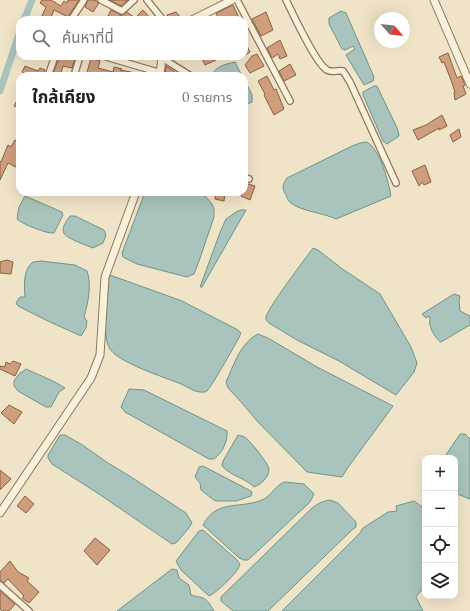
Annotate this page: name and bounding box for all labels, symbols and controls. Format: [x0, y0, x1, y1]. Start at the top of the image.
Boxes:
north arrow [374, 12, 410, 48]
search box [16, 16, 248, 60]
icon: search [30, 27, 52, 49]
text: ค้นหาที่นี่ [62, 28, 114, 47]
text: ใกล้เคียง [32, 86, 95, 108]
text: 0 รายการ [182, 89, 232, 106]
map controls [422, 455, 458, 599]
button: + [422, 455, 458, 491]
button: − [422, 491, 458, 527]
button: locate [422, 527, 458, 563]
button: layers [422, 563, 458, 599]

